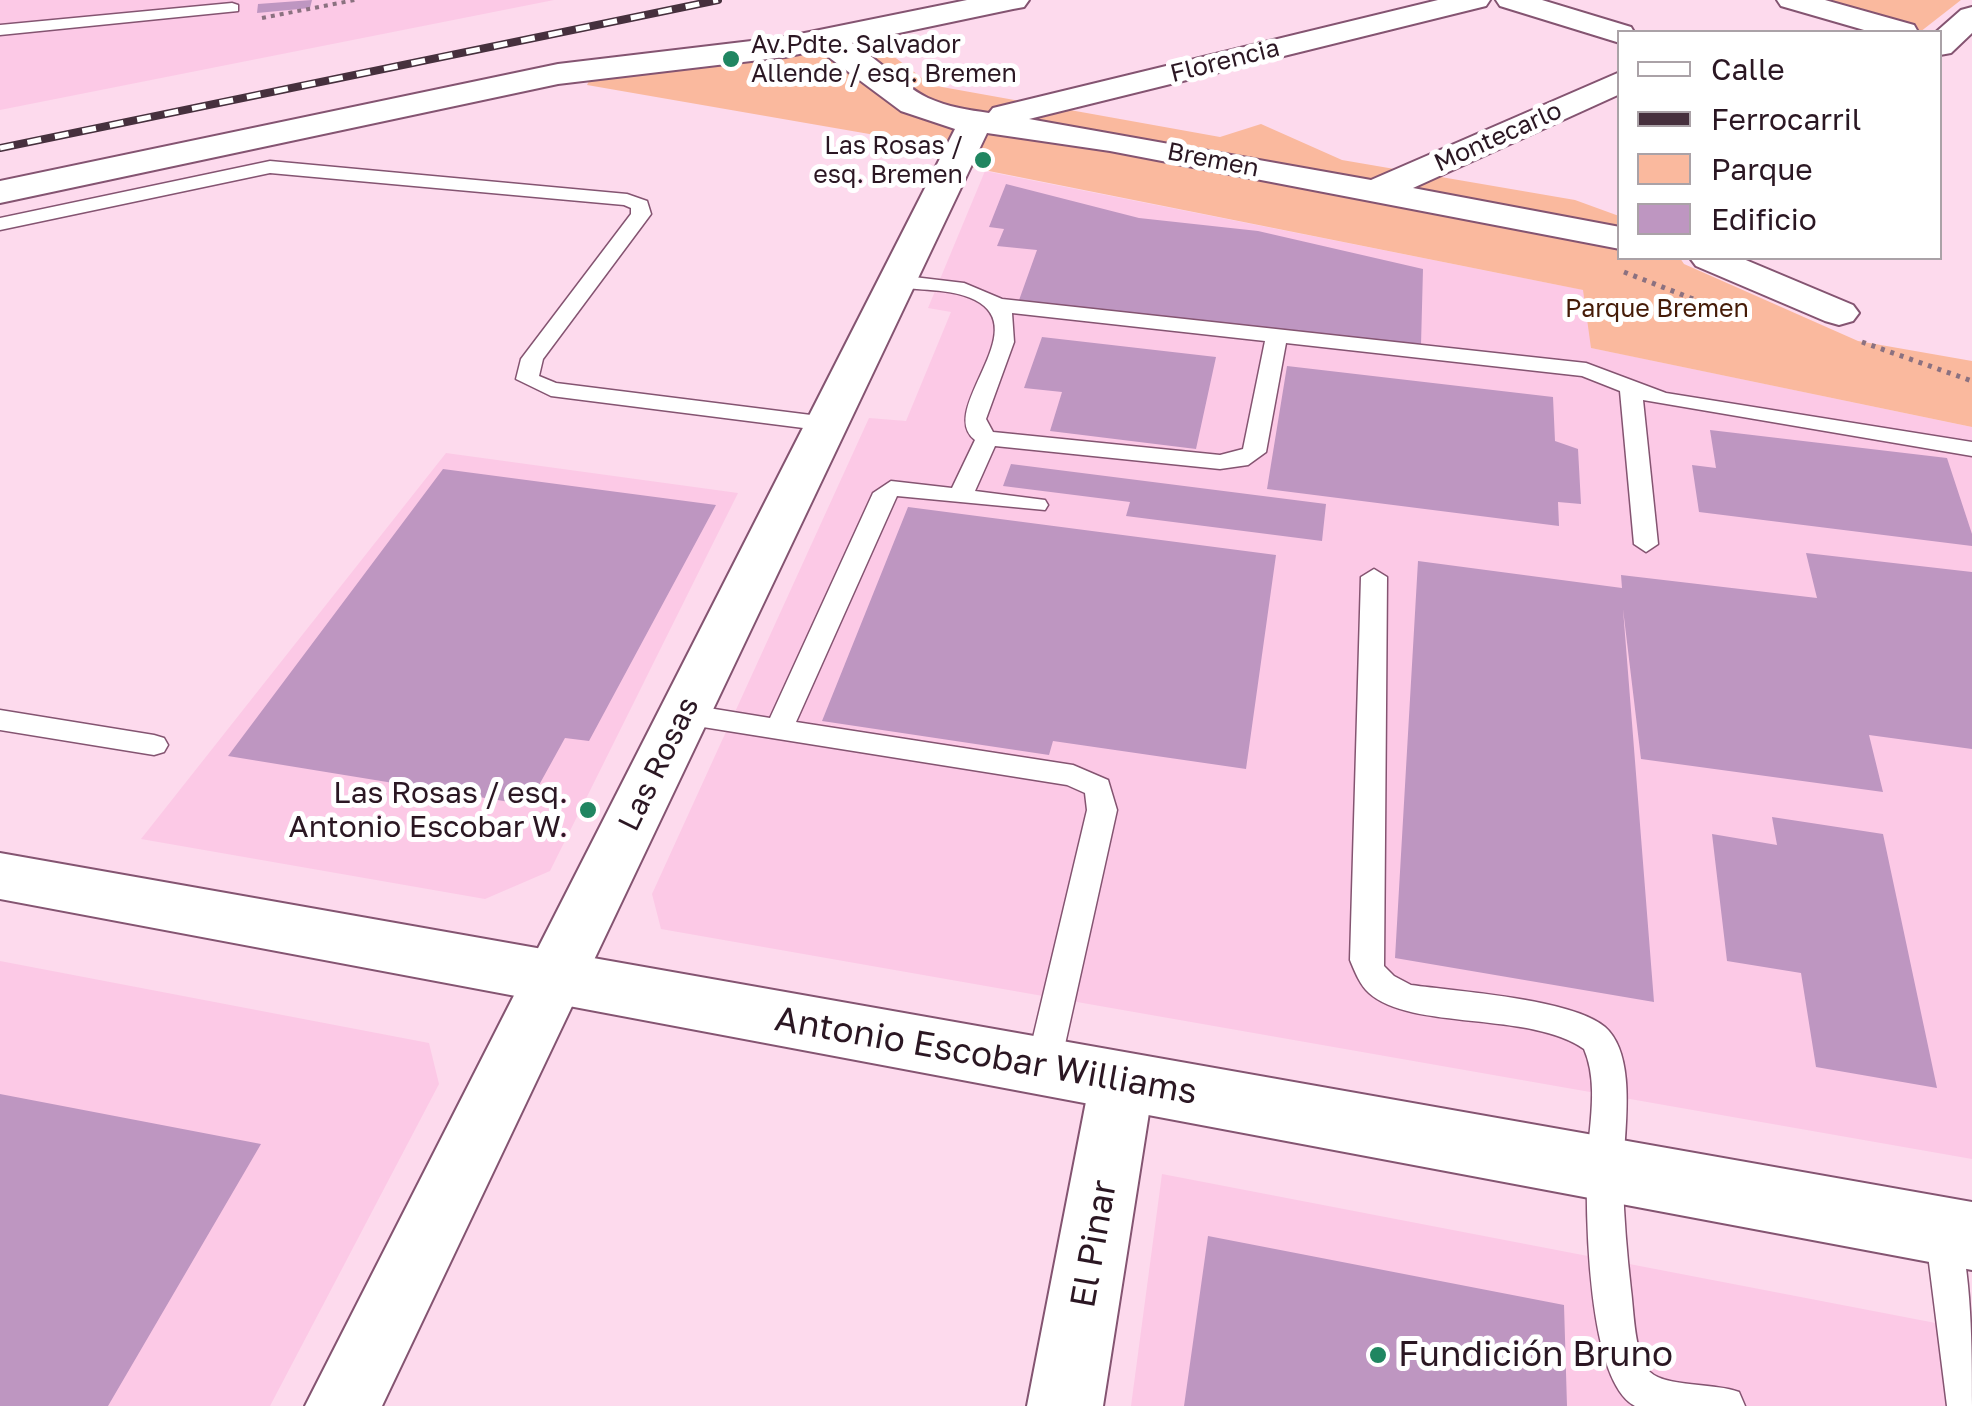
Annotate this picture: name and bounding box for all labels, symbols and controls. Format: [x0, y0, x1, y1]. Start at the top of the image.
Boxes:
place label: Av.Pdte. Salvador Allende / esq. Bremen [751, 30, 1017, 89]
legend [1617, 30, 1942, 260]
street label: Florencia [1167, 33, 1283, 89]
marker: Av.Pdte. Salvador Allende / esq. Bremen [720, 48, 742, 70]
text: Calle [1711, 51, 1785, 87]
street label: Montecarlo [1430, 96, 1566, 178]
text: Ferrocarril [1711, 101, 1861, 137]
place label: Las Rosas / esq. Bremen [813, 131, 963, 190]
street label: Bremen [1165, 136, 1261, 184]
marker: Las Rosas / esq. Bremen [972, 149, 994, 171]
text: Parque [1711, 151, 1813, 187]
text: Edificio [1711, 201, 1817, 237]
park label: Parque Bremen [1565, 294, 1749, 324]
street label: Las Rosas [611, 691, 707, 837]
place label: Las Rosas / esq. Antonio Escobar W. [289, 775, 568, 846]
marker: Las Rosas / esq. Antonio Escobar W. [577, 799, 599, 821]
street label: Antonio Escobar Williams [772, 998, 1200, 1114]
street label: El Pinar [1062, 1177, 1126, 1311]
place label: Fundición Bruno [1398, 1334, 1673, 1376]
marker: Fundición Bruno [1367, 1344, 1389, 1366]

